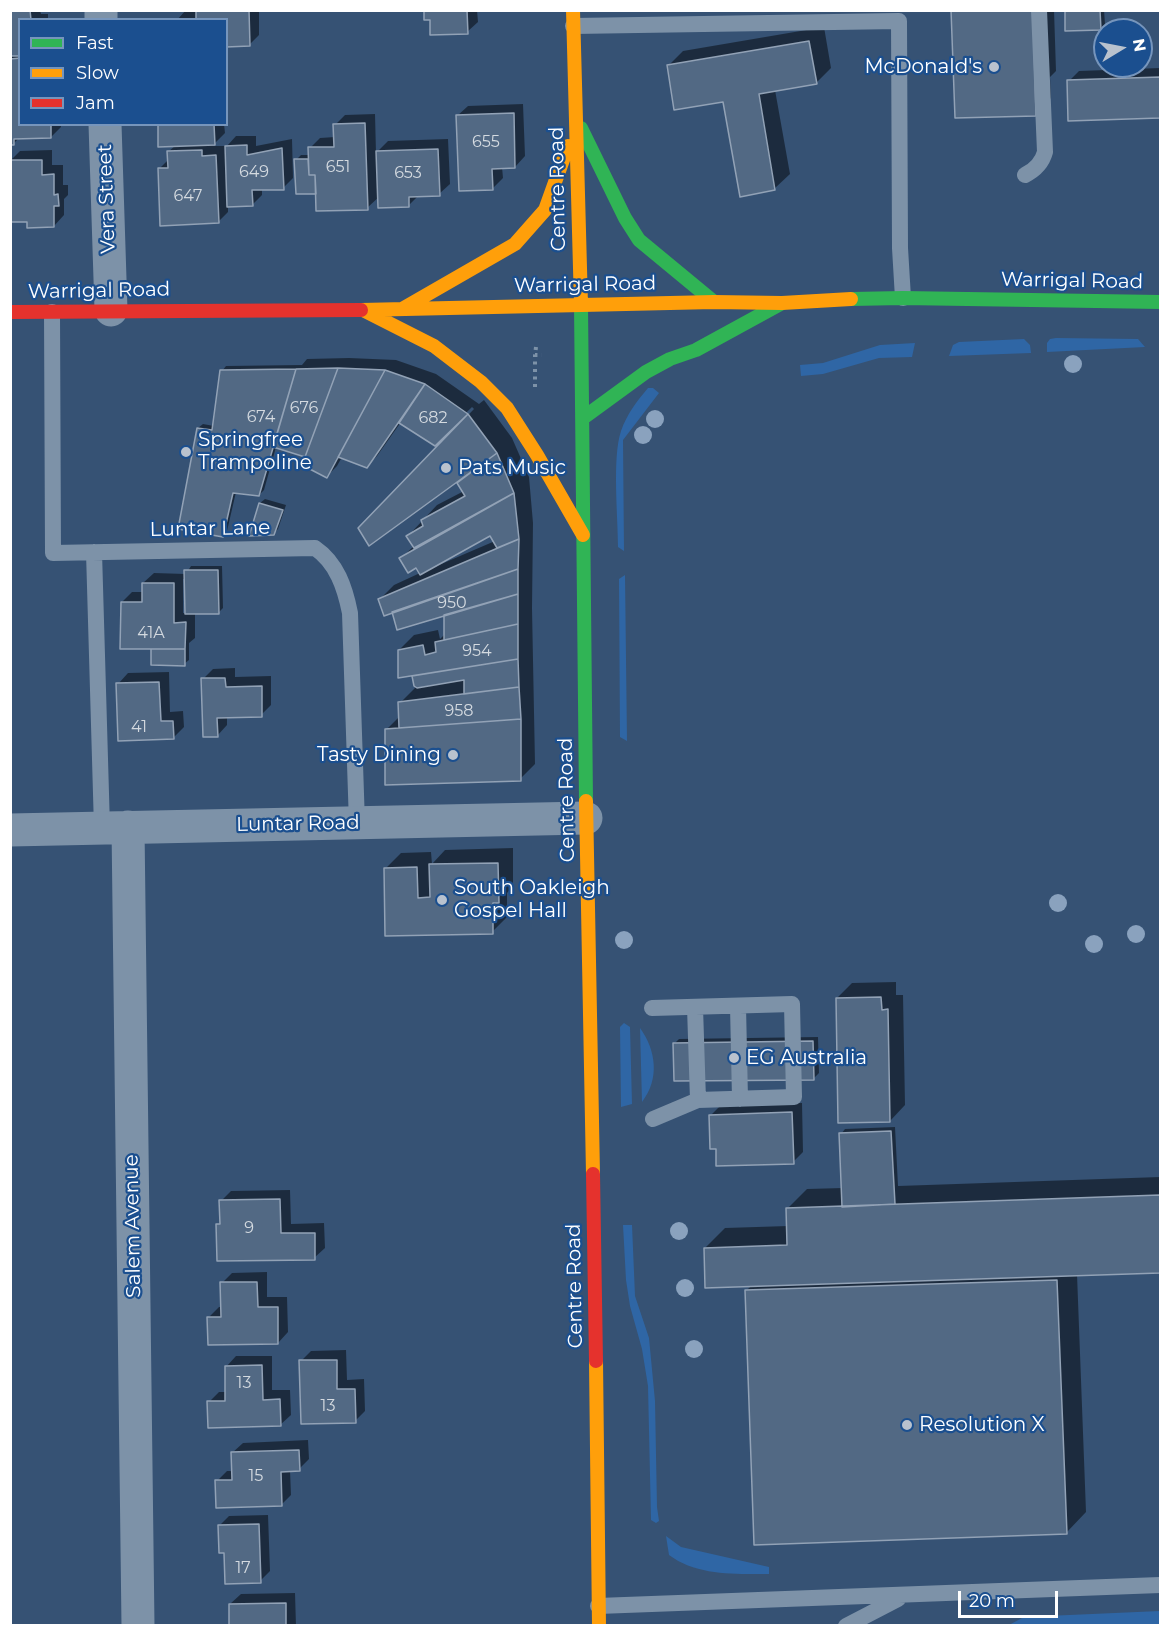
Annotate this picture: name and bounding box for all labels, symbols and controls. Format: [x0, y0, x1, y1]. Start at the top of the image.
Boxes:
legend [18, 18, 228, 126]
north arrow [1093, 18, 1153, 78]
text: Fast [76, 32, 114, 54]
text: N [1129, 37, 1150, 53]
place label: McDonald's [865, 55, 982, 79]
marker: McDonald's [987, 60, 1001, 74]
text: Slow [76, 62, 119, 84]
text: Jam [76, 92, 115, 114]
street label: Centre Road [545, 126, 571, 252]
house number: 655 [472, 132, 500, 152]
street label: Vera Street [93, 144, 121, 254]
house number: 651 [326, 157, 350, 177]
house number: 649 [239, 162, 269, 182]
house number: 653 [394, 163, 422, 183]
house number: 647 [174, 186, 202, 206]
street label: Warrigal Road [1001, 268, 1143, 294]
street label: Warrigal Road [514, 272, 656, 298]
street label: Warrigal Road [28, 278, 170, 304]
house number: 676 [290, 398, 318, 418]
house number: 674 [247, 407, 275, 427]
house number: 682 [418, 408, 448, 428]
place label: Springfree Trampoline [198, 428, 312, 475]
marker: Springfree Trampoline [179, 445, 193, 459]
place label: Pats Music [458, 456, 566, 480]
marker: Pats Music [439, 461, 453, 475]
street label: Luntar Lane [150, 516, 270, 542]
house number: 950 [437, 593, 467, 613]
house number: 41A [137, 623, 165, 643]
house number: 954 [462, 641, 492, 661]
house number: 958 [444, 701, 474, 721]
house number: 41 [131, 717, 147, 737]
street label: Centre Road [554, 737, 580, 863]
place label: Tasty Dining [317, 743, 441, 767]
marker: Tasty Dining [446, 748, 460, 762]
street label: Luntar Road [236, 811, 360, 837]
place label: South Oakleigh Gospel Hall [454, 876, 610, 923]
marker: South Oakleigh Gospel Hall [435, 893, 449, 907]
place label: EG Australia [746, 1046, 867, 1070]
marker: EG Australia [727, 1051, 741, 1065]
street label: Salem Avenue [120, 1154, 146, 1298]
house number: 9 [244, 1218, 254, 1238]
street label: Centre Road [562, 1223, 588, 1349]
house number: 13 [237, 1373, 251, 1393]
house number: 13 [321, 1396, 335, 1416]
place label: Resolution X [919, 1413, 1045, 1437]
marker: Resolution X [900, 1418, 914, 1432]
house number: 15 [249, 1466, 263, 1486]
house number: 17 [235, 1558, 251, 1578]
scale bar [961, 1579, 1062, 1617]
text: 20 m [969, 1590, 1015, 1612]

